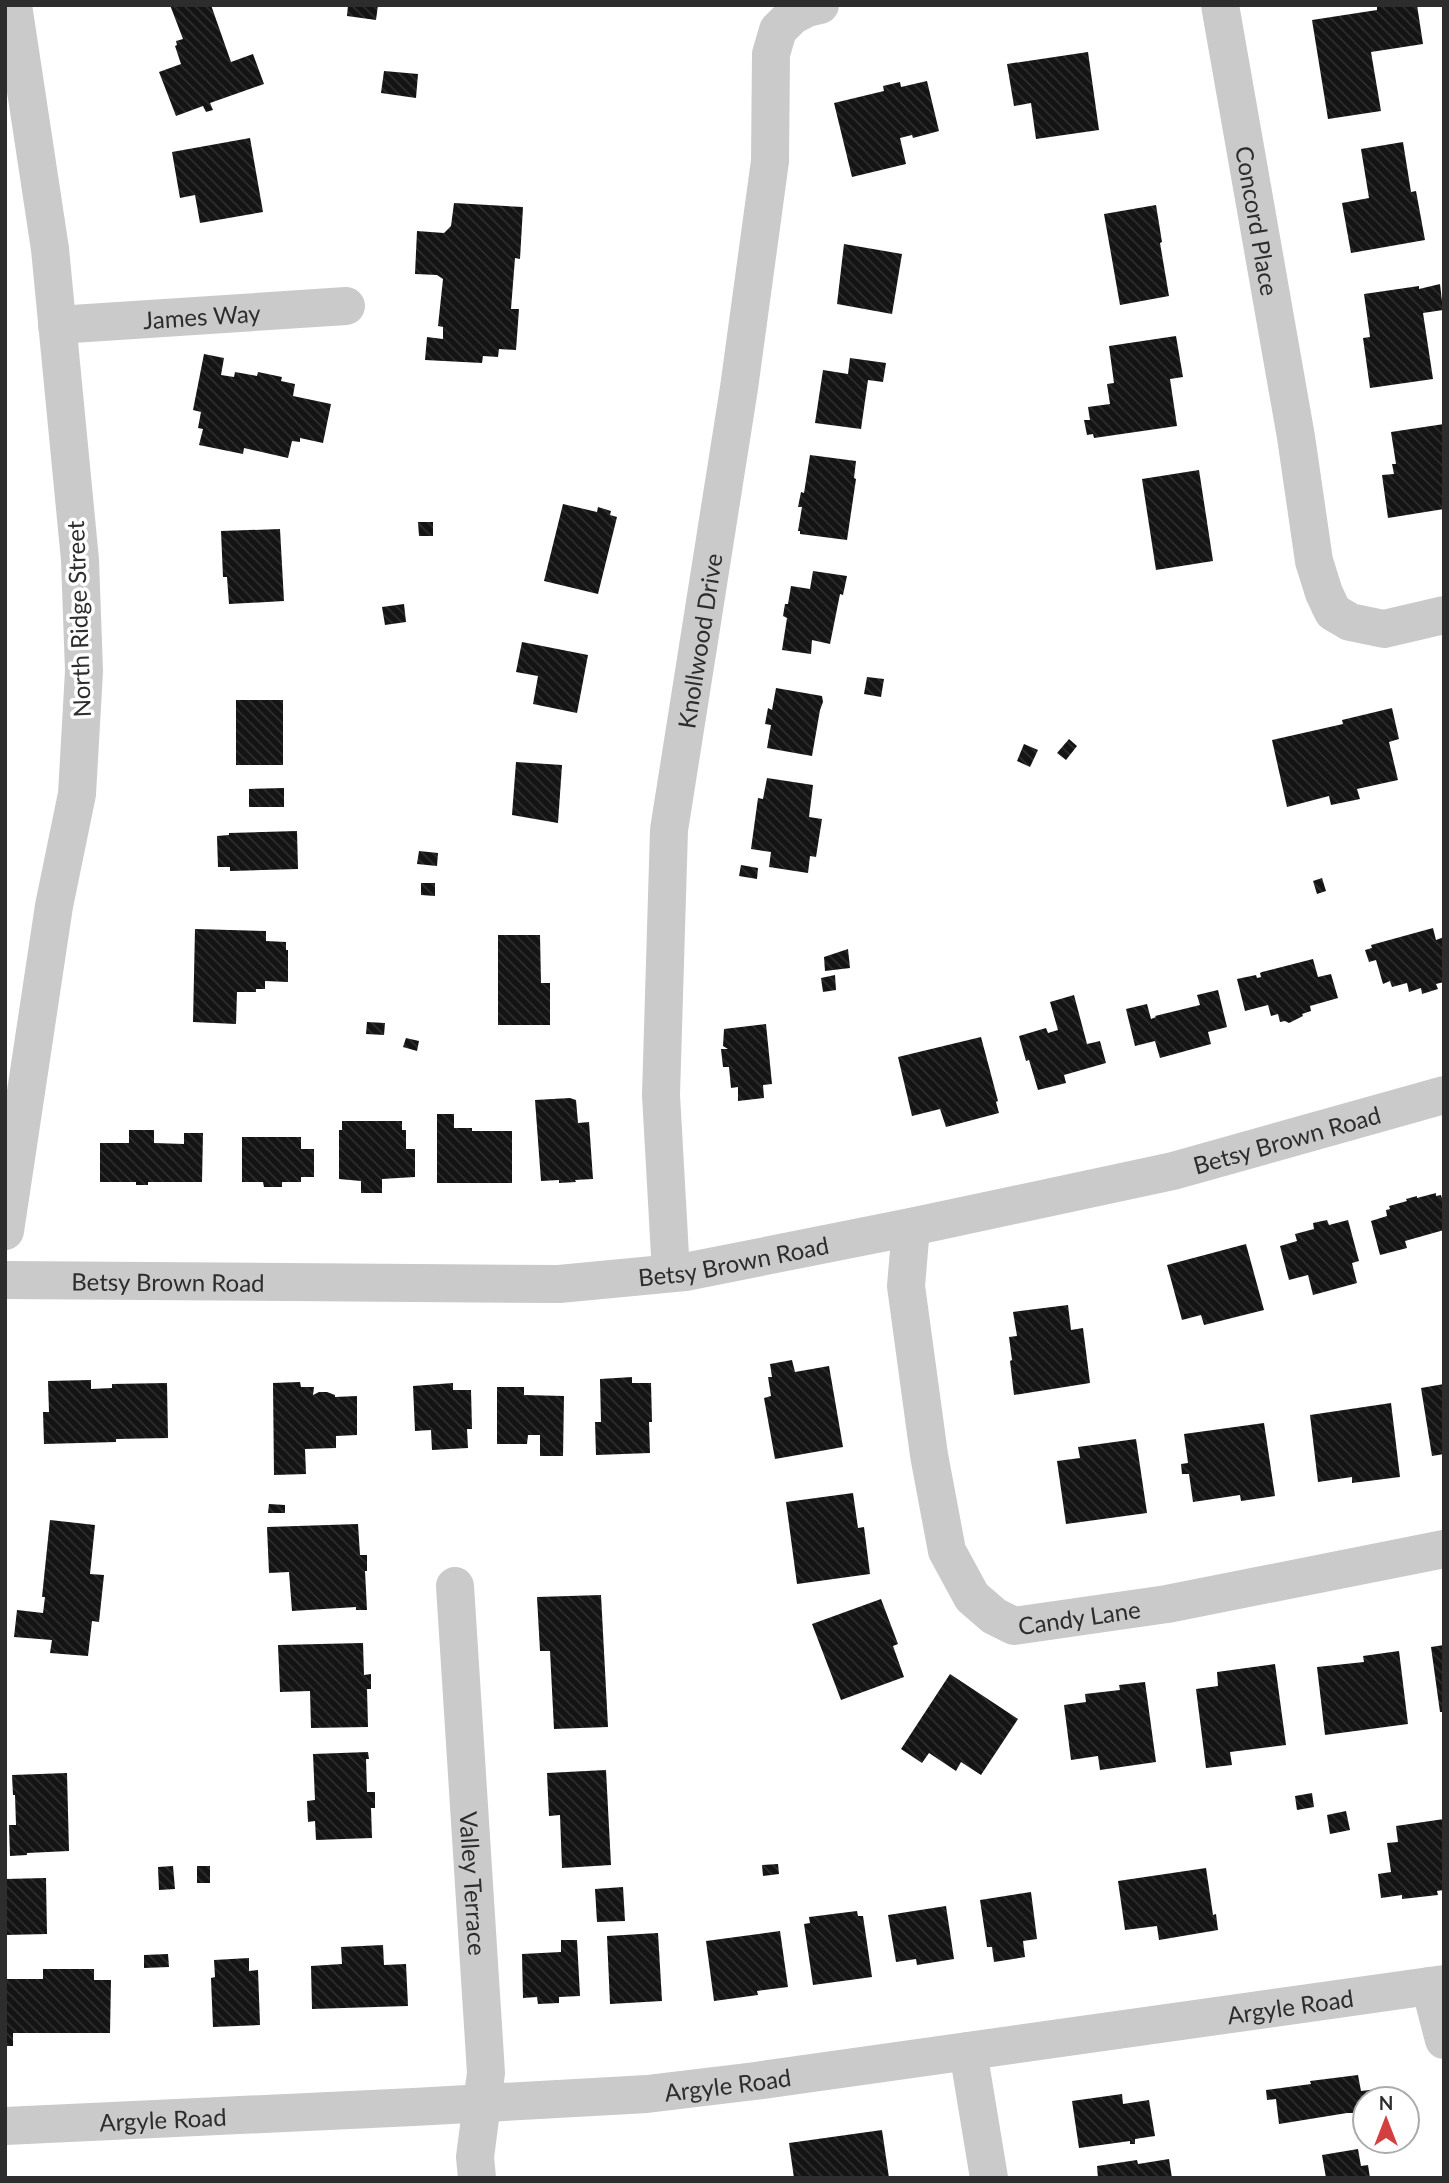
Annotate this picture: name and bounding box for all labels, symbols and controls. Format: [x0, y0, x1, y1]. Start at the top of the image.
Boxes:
street label: Concord Place [1231, 144, 1285, 298]
street label: James Way [142, 297, 262, 334]
street label: North Ridge Street [60, 520, 96, 718]
street label: Knollwood Drive [671, 551, 727, 730]
street label: Betsy Brown Road [1190, 1099, 1384, 1179]
street label: Betsy Brown Road [637, 1229, 831, 1291]
street label: Betsy Brown Road [71, 1266, 265, 1296]
street label: Candy Lane [1016, 1594, 1142, 1640]
street label: Valley Terrace [455, 1810, 493, 1956]
street label: Argyle Road [1225, 1982, 1355, 2029]
street label: Argyle Road [663, 2062, 793, 2106]
north arrow [1351, 2085, 1421, 2155]
text: N [1379, 2091, 1393, 2114]
street label: Argyle Road [99, 2101, 227, 2136]

